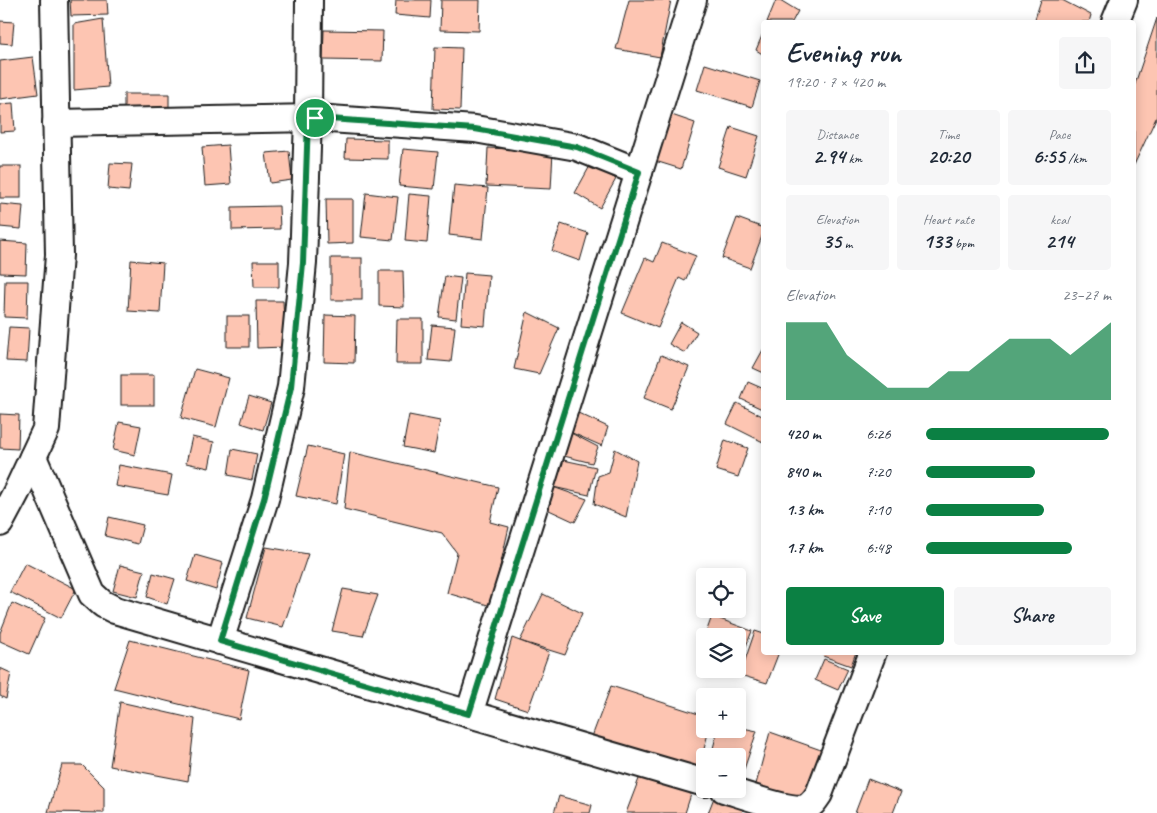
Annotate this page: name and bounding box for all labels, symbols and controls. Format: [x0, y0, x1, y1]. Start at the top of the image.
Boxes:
text: Evening run [786, 35, 901, 70]
button: share [1059, 37, 1111, 89]
text: 19:20 · 7 × 420 m [786, 72, 885, 92]
pin [294, 97, 336, 139]
icon: arrive [301, 104, 329, 132]
text: Distance [817, 126, 858, 143]
text: Time [938, 126, 959, 143]
text: Pace [1049, 126, 1070, 143]
text: 2.94 [813, 143, 845, 169]
text: 20:20 [928, 143, 969, 169]
text: 6:55 [1033, 143, 1065, 169]
text: km [845, 150, 862, 167]
text: /km [1065, 150, 1086, 167]
text: Elevation [816, 211, 859, 228]
text: Heart rate [923, 211, 974, 228]
text: kcal [1050, 211, 1069, 228]
text: 35 [823, 228, 841, 254]
text: 133 [923, 228, 951, 254]
text: 214 [1045, 228, 1074, 254]
text: m [841, 235, 852, 252]
text: bpm [951, 235, 974, 252]
text: Elevation [786, 285, 835, 305]
text: 23–27 m [1062, 285, 1111, 305]
text: 420 m [786, 424, 821, 444]
text: 6:26 [866, 424, 891, 444]
text: 840 m [786, 462, 821, 482]
text: 7:20 [866, 462, 891, 482]
text: 1.3 km [786, 500, 823, 520]
text: 7:10 [866, 500, 891, 520]
text: 1.7 km [786, 538, 823, 558]
text: 6:48 [866, 538, 891, 558]
map controls [696, 568, 746, 798]
button: locate [696, 568, 746, 618]
button: Save [786, 587, 944, 645]
button: Share [954, 587, 1111, 645]
button: layers [696, 628, 746, 678]
button: + [696, 688, 746, 738]
button: − [696, 748, 746, 798]

